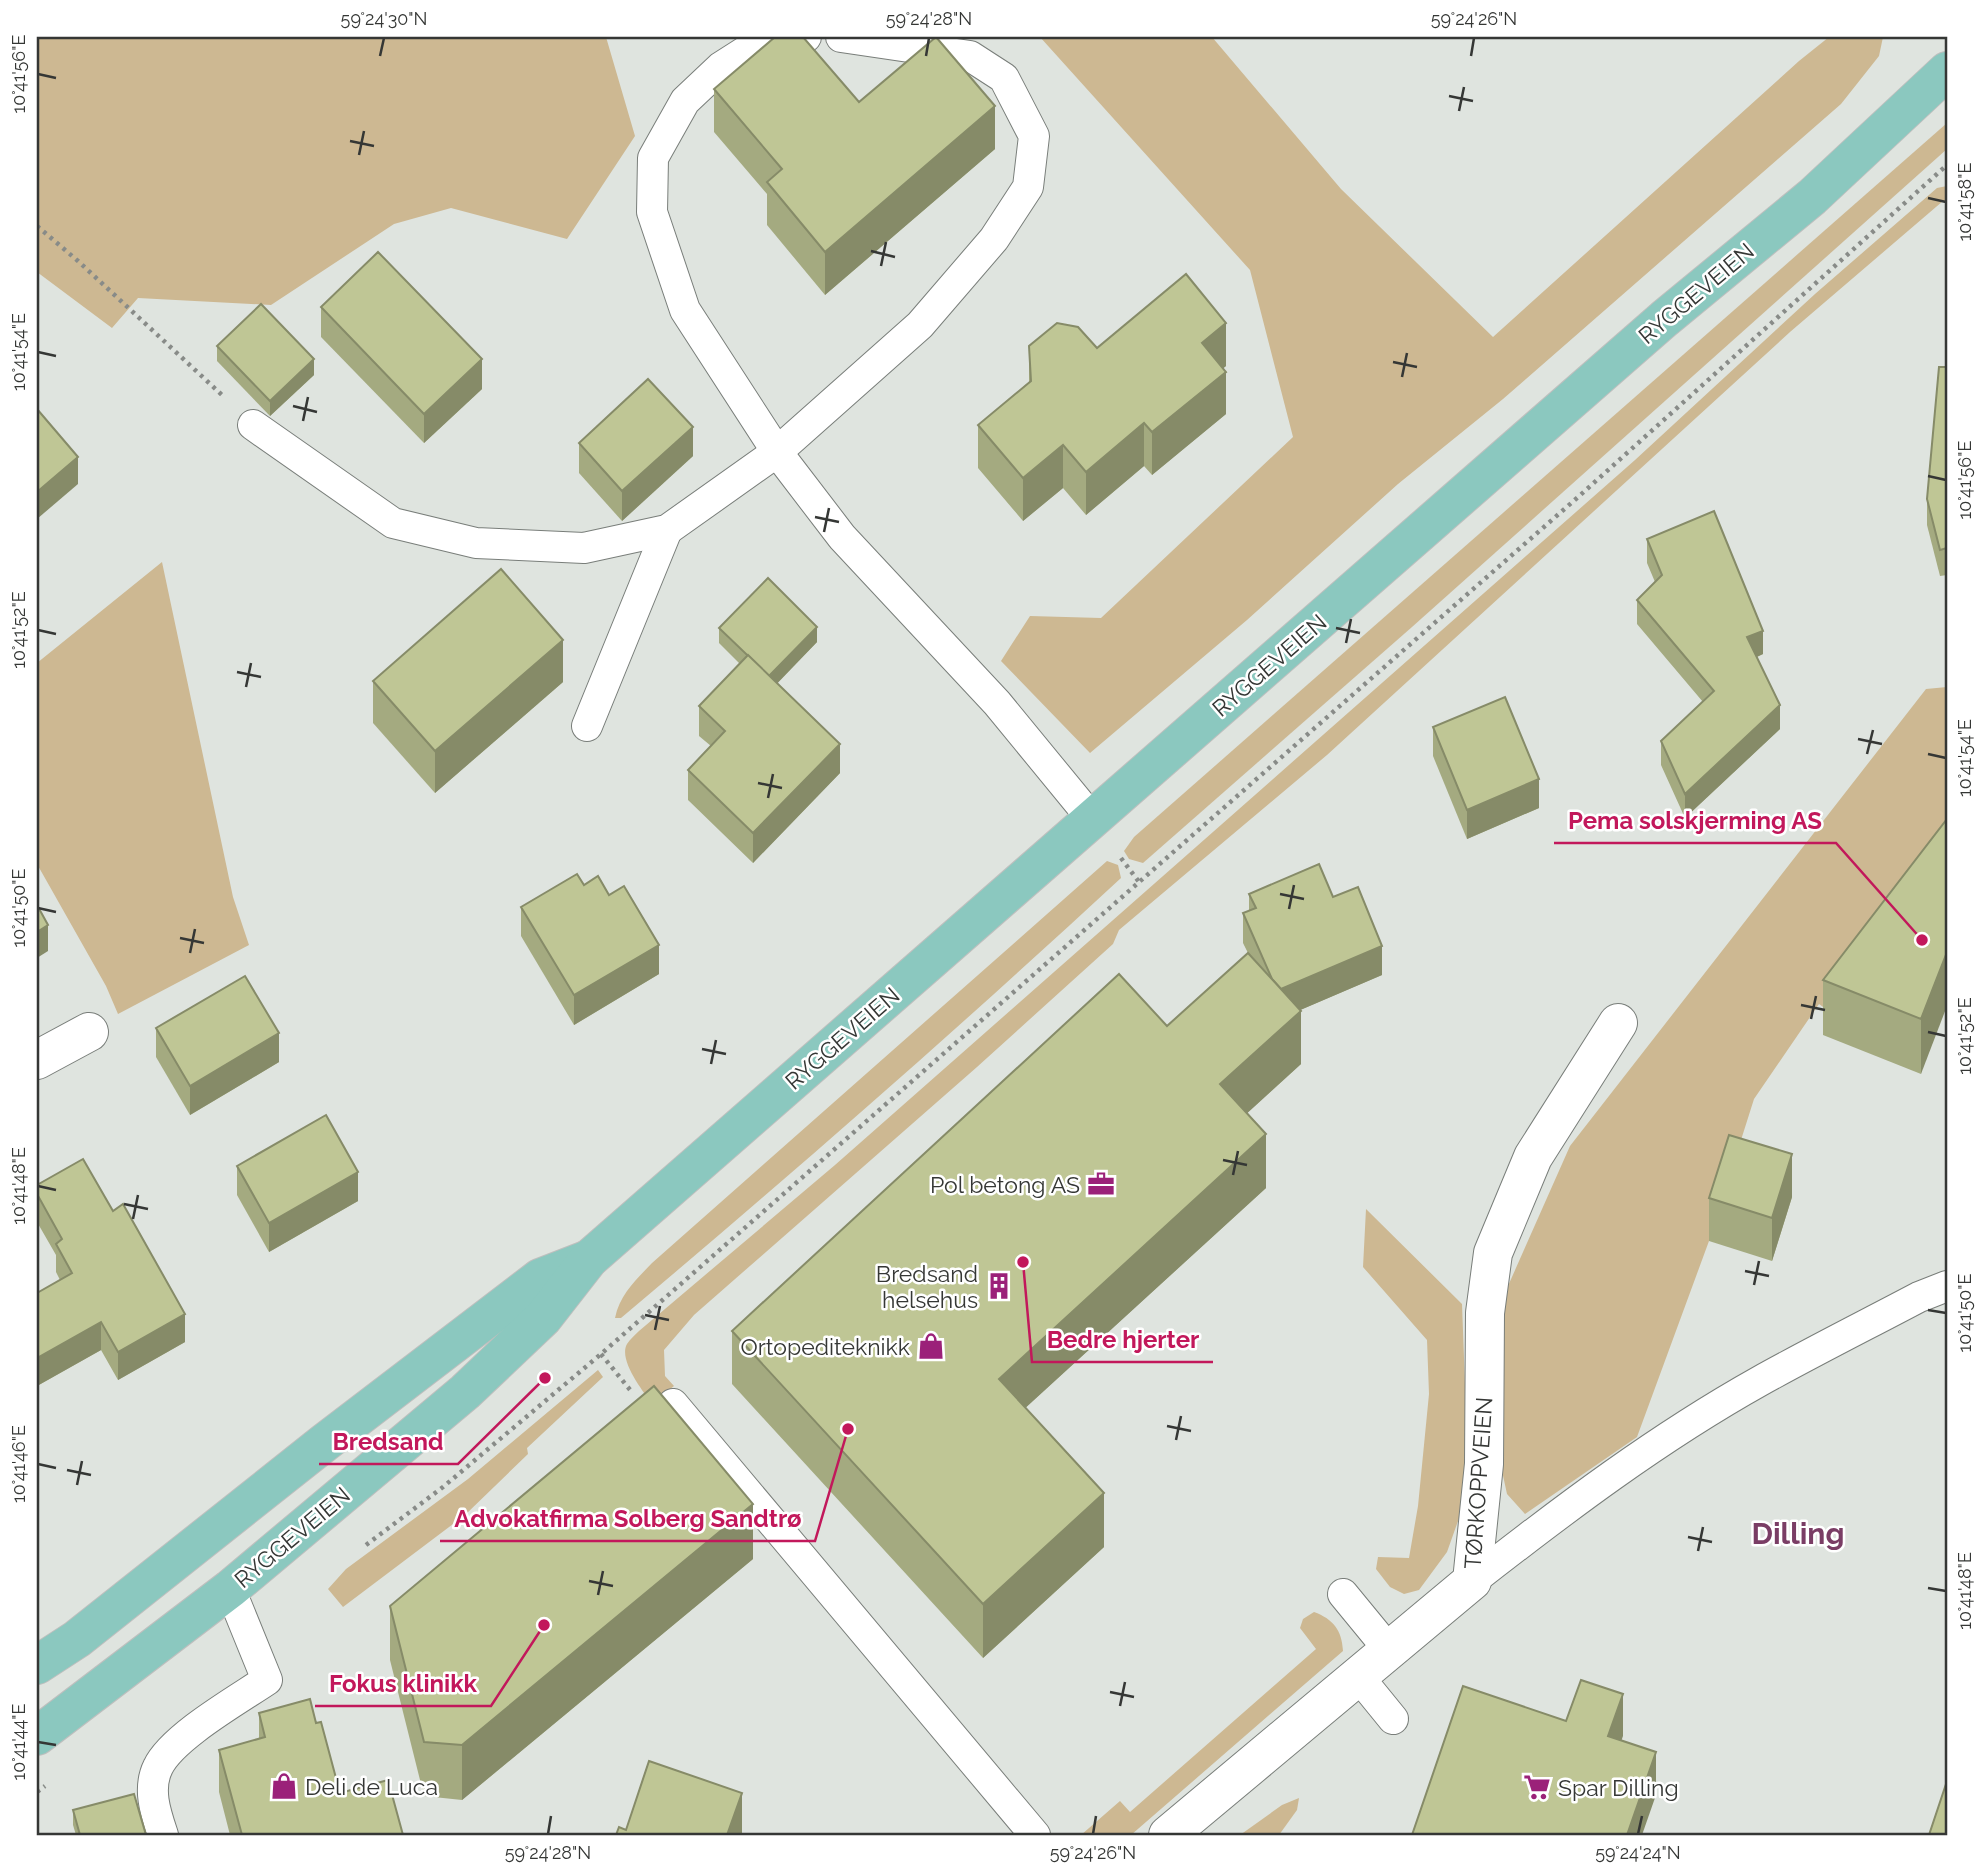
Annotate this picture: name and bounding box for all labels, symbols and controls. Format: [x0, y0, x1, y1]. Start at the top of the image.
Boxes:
text: 59°24'30"N [341, 8, 427, 29]
text: 59°24'28"N [886, 8, 972, 29]
text: 59°24'26"N [1431, 8, 1517, 29]
text: 10°41'56"E [8, 35, 29, 113]
text: 10°41'58"E [1954, 163, 1975, 241]
street label: RYGGEVEIEN [1633, 237, 1759, 349]
text: 10°41'54"E [8, 313, 29, 391]
text: 10°41'56"E [1954, 441, 1975, 519]
text: 10°41'52"E [8, 591, 29, 669]
street label: RYGGEVEIEN [1206, 608, 1332, 722]
text: 10°41'54"E [1954, 719, 1975, 797]
callout: Pema solskjerming AS [1554, 798, 1836, 843]
text: Pema solskjerming AS [1568, 806, 1822, 835]
text: 10°41'50"E [8, 868, 29, 947]
street label: RYGGEVEIEN [779, 981, 905, 1095]
text: 10°41'52"E [1954, 997, 1975, 1075]
text: 10°41'48"E [8, 1147, 29, 1225]
office icon: Pol betong AS [1086, 1169, 1116, 1199]
place label: Pol betong AS [930, 1171, 1080, 1198]
place label: Bredsand helsehus [876, 1260, 978, 1313]
building icon: Bredsand helsehus [984, 1271, 1014, 1301]
text: 10°41'50"E [1954, 1273, 1975, 1352]
callout: Bedre hjerter [1032, 1317, 1213, 1362]
text: Bedre hjerter [1047, 1325, 1199, 1354]
shop icon: Ortopediteknikk [916, 1331, 946, 1361]
place label: Ortopediteknikk [741, 1333, 910, 1360]
street label: TØRKOPPVEIEN [1459, 1396, 1497, 1570]
callout: Bredsand [319, 1419, 458, 1464]
text: 10°41'46"E [8, 1425, 29, 1503]
text: Bredsand [333, 1427, 443, 1456]
street label: RYGGEVEIEN [229, 1481, 355, 1593]
callout: Advokatfirma Solberg Sandtrø [440, 1496, 815, 1541]
text: Advokatfirma Solberg Sandtrø [454, 1504, 802, 1533]
district label: Dilling [1752, 1516, 1844, 1551]
text: 10°41'48"E [1954, 1552, 1975, 1630]
callout: Fokus klinikk [315, 1661, 491, 1706]
text: Fokus klinikk [329, 1669, 478, 1698]
text: 10°41'44"E [8, 1704, 29, 1780]
shop icon: Deli de Luca [269, 1771, 299, 1801]
supermarket icon: Spar Dilling [1522, 1772, 1552, 1802]
place label: Deli de Luca [305, 1773, 438, 1800]
place label: Spar Dilling [1558, 1774, 1679, 1801]
text: 59°24'28"N [505, 1842, 591, 1863]
text: 59°24'26"N [1050, 1842, 1136, 1863]
text: 59°24'24"N [1595, 1842, 1681, 1863]

